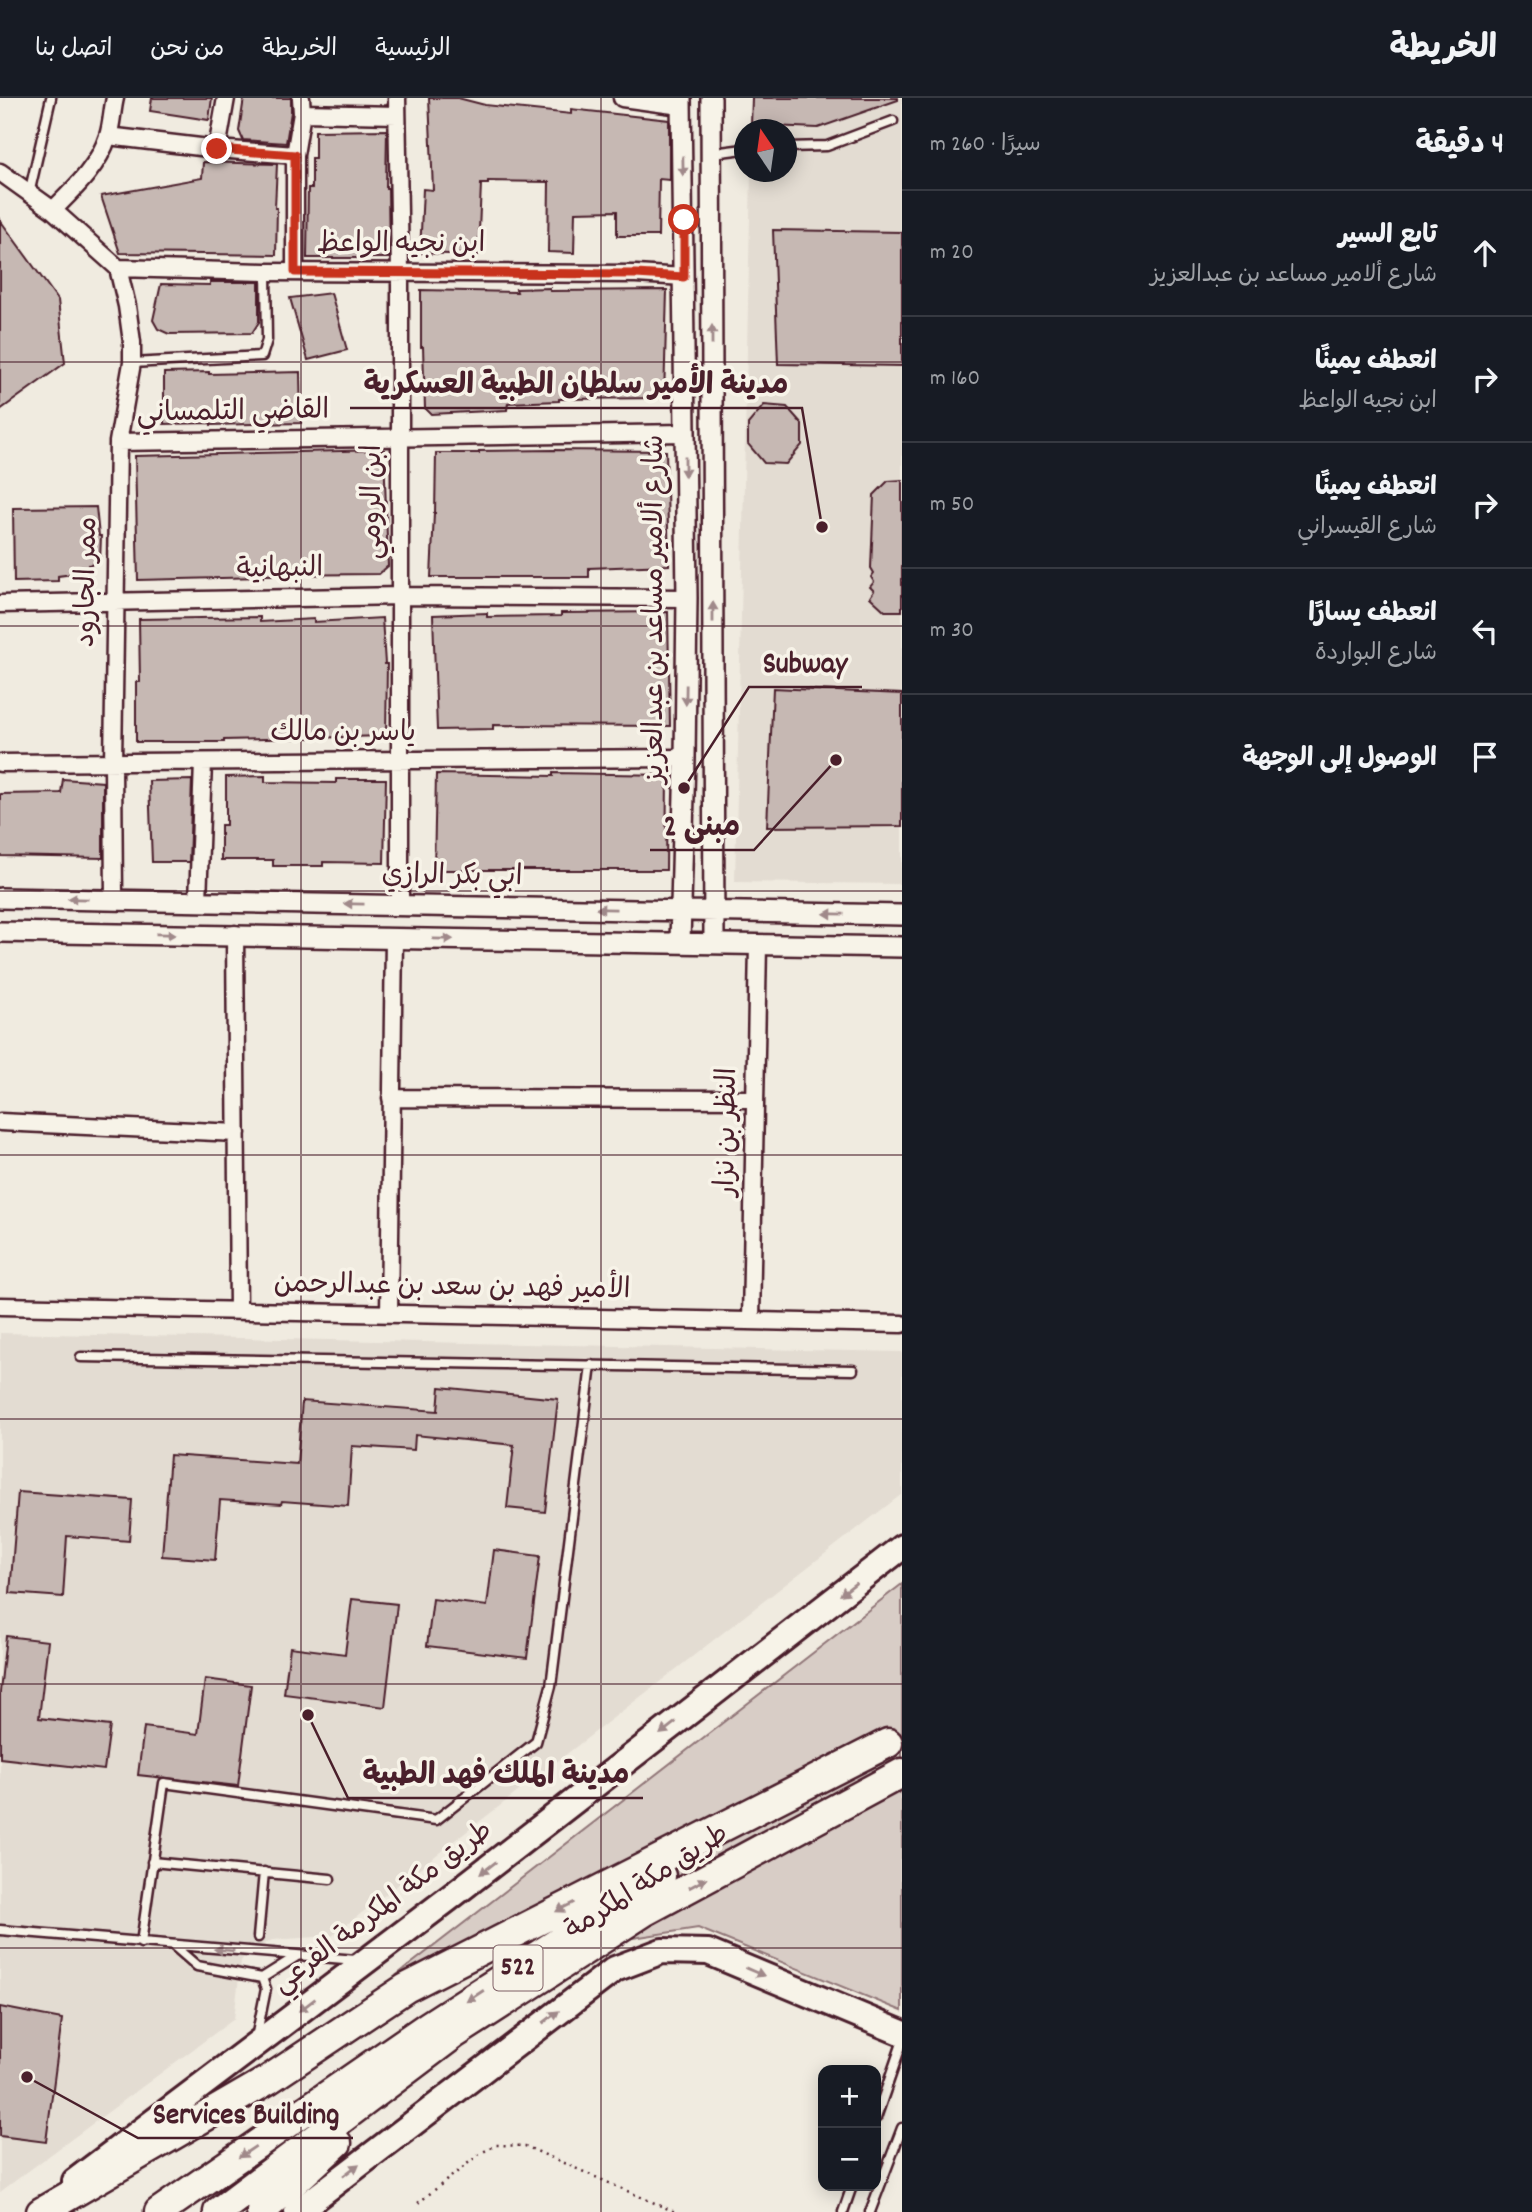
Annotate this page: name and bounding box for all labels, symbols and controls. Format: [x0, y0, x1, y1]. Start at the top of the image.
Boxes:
text: الخريطة [1390, 27, 1497, 74]
text: اتصل بنا [35, 33, 112, 67]
text: من نحن [150, 33, 224, 67]
text: الخريطة [262, 33, 337, 67]
text: الرئيسية [375, 33, 451, 67]
north arrow [734, 119, 797, 182]
text: 4 دقيقة [1415, 125, 1504, 168]
text: سيرًا · 260 m [930, 129, 1041, 162]
route end [201, 133, 232, 164]
one-way arrow [677, 155, 688, 177]
route start [668, 204, 699, 235]
text: تابع السير [1338, 218, 1437, 255]
street label: ابن نجيه الواعظ [317, 226, 485, 266]
icon: ahead [1466, 234, 1504, 272]
text: 20 m [930, 237, 974, 270]
text: شارع ألامير مساعد بن عبدالعزيز [1150, 260, 1437, 293]
one-way arrow [706, 324, 718, 346]
text: انعطف يمينًا [1315, 344, 1437, 381]
callout: مدينة الأمير سلطان الطبية العسكرية [350, 357, 802, 408]
icon: right [1466, 360, 1504, 398]
text: مدينة الأمير سلطان الطبية العسكرية [364, 363, 788, 409]
text: 160 m [930, 363, 980, 396]
text: ابن نجيه الواعظ [1299, 386, 1437, 419]
street label: القاضي التلمساني [136, 392, 330, 436]
street label: شارع ألامير مساعد بن عبدالعزيز [637, 434, 677, 786]
street label: ابن الرومي [355, 444, 395, 560]
one-way arrow [679, 456, 691, 478]
text: انعطف يمينًا [1315, 470, 1437, 507]
icon: right [1466, 486, 1504, 524]
text: 50 m [930, 489, 974, 522]
text: شارع القيسراني [1297, 512, 1437, 545]
street label: ممر الجارود [68, 516, 110, 648]
street label: النبهانية [236, 550, 324, 592]
text: انعطف يسارًا [1308, 596, 1437, 633]
one-way arrow [707, 601, 719, 623]
icon: left [1466, 612, 1504, 650]
text: 30 m [930, 615, 974, 648]
callout: Subway [749, 636, 862, 687]
text: شارع البواردة [1315, 638, 1437, 671]
text: Subway [763, 645, 849, 688]
one-way arrow [680, 684, 692, 706]
street label: ياسر بن مالك [270, 715, 416, 755]
icon: arrive [1466, 738, 1504, 776]
text: الوصول إلى الوجهة [1242, 741, 1437, 778]
callout: مبنى 2 [650, 799, 754, 850]
text: مبنى 2 [664, 808, 740, 851]
street label: ابي بكر الرازي [381, 857, 523, 899]
one-way arrow [67, 893, 89, 905]
one-way arrow [343, 899, 365, 910]
one-way arrow [595, 903, 617, 915]
one-way arrow [823, 908, 845, 920]
one-way arrow [155, 928, 177, 940]
one-way arrow [432, 933, 454, 944]
street label: النظر بن نزار [708, 1067, 750, 1199]
street label: الأمير فهد بن سعد بن عبدالرحمن [273, 1263, 631, 1312]
one-way arrow [839, 1581, 857, 1595]
one-way arrow [660, 1721, 678, 1736]
callout: مدينة الملك فهد الطبية [348, 1747, 643, 1798]
text: مدينة الملك فهد الطبية [363, 1756, 629, 1799]
street label: طريق مكة المكرمة الفرعي [266, 1813, 502, 2005]
street label: طريق مكة المكرمة [558, 1816, 738, 1952]
one-way arrow [480, 1860, 498, 1875]
one-way arrow [689, 1877, 708, 1889]
one-way arrow [555, 1902, 575, 1913]
one-way arrow [213, 1944, 235, 1955]
road number: 522 [494, 1946, 542, 1991]
one-way arrow [745, 1967, 766, 1978]
one-way arrow [466, 1989, 484, 2003]
one-way arrow [298, 1998, 316, 2012]
one-way arrow [542, 2010, 560, 2025]
map controls [818, 2065, 881, 2191]
button: + [818, 2065, 881, 2128]
callout: Services Building [138, 2087, 353, 2138]
text: Services Building [153, 2096, 339, 2139]
button: − [818, 2128, 881, 2191]
one-way arrow [238, 2145, 256, 2159]
one-way arrow [342, 2163, 360, 2178]

